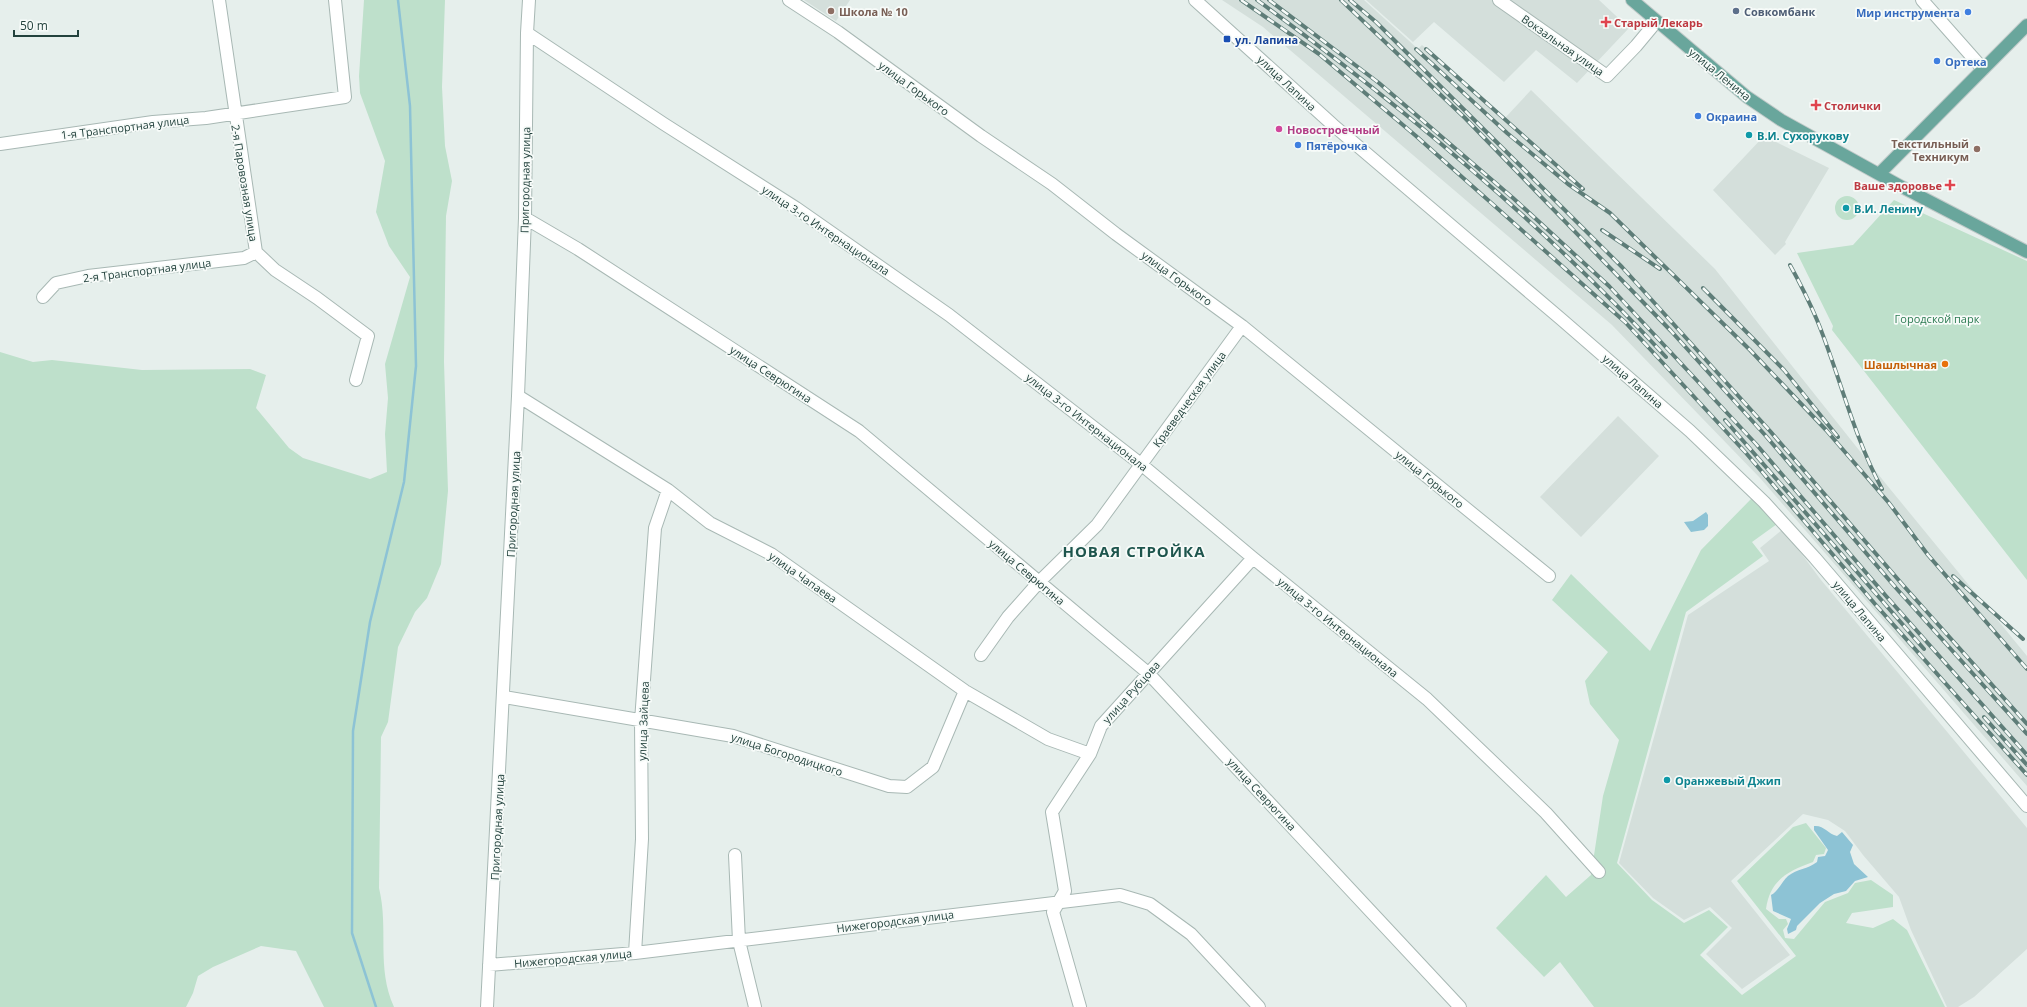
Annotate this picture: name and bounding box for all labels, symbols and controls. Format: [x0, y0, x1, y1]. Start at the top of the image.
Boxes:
place label: Школа № 10 [839, 4, 908, 19]
place label: Совкомбанк [1744, 4, 1815, 19]
place label: Мир инструмента [1856, 5, 1960, 20]
marker: Школа № 10 [826, 6, 836, 16]
marker: Совкомбанк [1731, 6, 1741, 16]
marker: Мир инструмента [1963, 7, 1973, 17]
street label: Вокзальная улица [1519, 11, 1607, 79]
scale bar [14, 12, 78, 38]
place label: Старый Лекарь [1614, 15, 1703, 30]
text: 50 m [20, 17, 48, 34]
marker: Старый Лекарь [1601, 17, 1611, 27]
place label: ул. Лапина [1235, 32, 1298, 47]
marker: ул. Лапина [1222, 34, 1232, 44]
street label: улица Ленина [1686, 44, 1754, 104]
street label: улица Лапина [1254, 52, 1320, 114]
place label: Ортека [1945, 54, 1987, 69]
marker: Ортека [1932, 56, 1942, 66]
street label: улица Горького [876, 57, 953, 119]
place label: Столички [1824, 98, 1881, 113]
marker: Столички [1811, 100, 1821, 110]
place label: Окраина [1706, 109, 1757, 124]
marker: Окраина [1693, 111, 1703, 121]
street label: 1-я Транспортная улица [60, 112, 190, 142]
place label: Новостроечный [1287, 122, 1380, 137]
street label: 2-я Паровозная улица [228, 123, 262, 243]
marker: Новостроечный [1274, 124, 1284, 134]
street label: Пригородная улица [517, 127, 533, 233]
place label: В.И. Сухорукову [1757, 128, 1850, 143]
marker: В.И. Сухорукову [1744, 130, 1754, 140]
place label: Текстильный Техникум [1891, 136, 1969, 164]
place label: Пятёрочка [1306, 138, 1368, 153]
marker: Пятёрочка [1293, 140, 1303, 150]
marker: Текстильный Техникум [1972, 144, 1982, 154]
place label: Ваше здоровье [1854, 178, 1942, 193]
marker: Ваше здоровье [1945, 180, 1955, 190]
street label: улица 3-го Интернационала [759, 182, 893, 278]
place label: В.И. Ленину [1854, 201, 1924, 216]
marker: В.И. Ленину [1841, 203, 1851, 213]
street label: улица Горького [1139, 247, 1216, 309]
street label: 2-я Транспортная улица [82, 255, 212, 285]
park label: Городской парк [1895, 311, 1980, 326]
street label: улица Севрюгина [727, 342, 815, 406]
street label: Краеведческая улица [1149, 348, 1229, 450]
street label: улица Лапина [1600, 351, 1666, 411]
place label: Шашлычная [1864, 357, 1937, 372]
marker: Шашлычная [1940, 359, 1950, 369]
street label: улица 3-го Интернационала [1023, 370, 1151, 474]
street label: улица Горького [1393, 447, 1468, 511]
street label: Пригородная улица [503, 450, 523, 558]
street label: улица Севрюгина [986, 536, 1068, 608]
district label: НОВАЯ СТРОЙКА [1062, 541, 1206, 561]
street label: улица Чапаева [766, 548, 840, 606]
street label: улица 3-го Интернационала [1275, 574, 1401, 680]
street label: улица Лапина [1830, 577, 1890, 645]
street label: улица Рубцова [1099, 658, 1163, 726]
street label: улица Зайцева [634, 681, 652, 761]
street label: улица Богородицкого [729, 729, 845, 779]
street label: улица Севрюгина [1224, 754, 1300, 834]
street label: Пригородная улица [487, 773, 507, 881]
place label: Оранжевый Джип [1675, 773, 1781, 788]
marker: Оранжевый Джип [1662, 775, 1672, 785]
street label: Нижегородская улица [835, 906, 955, 936]
street label: Нижегородская улица [513, 945, 633, 971]

